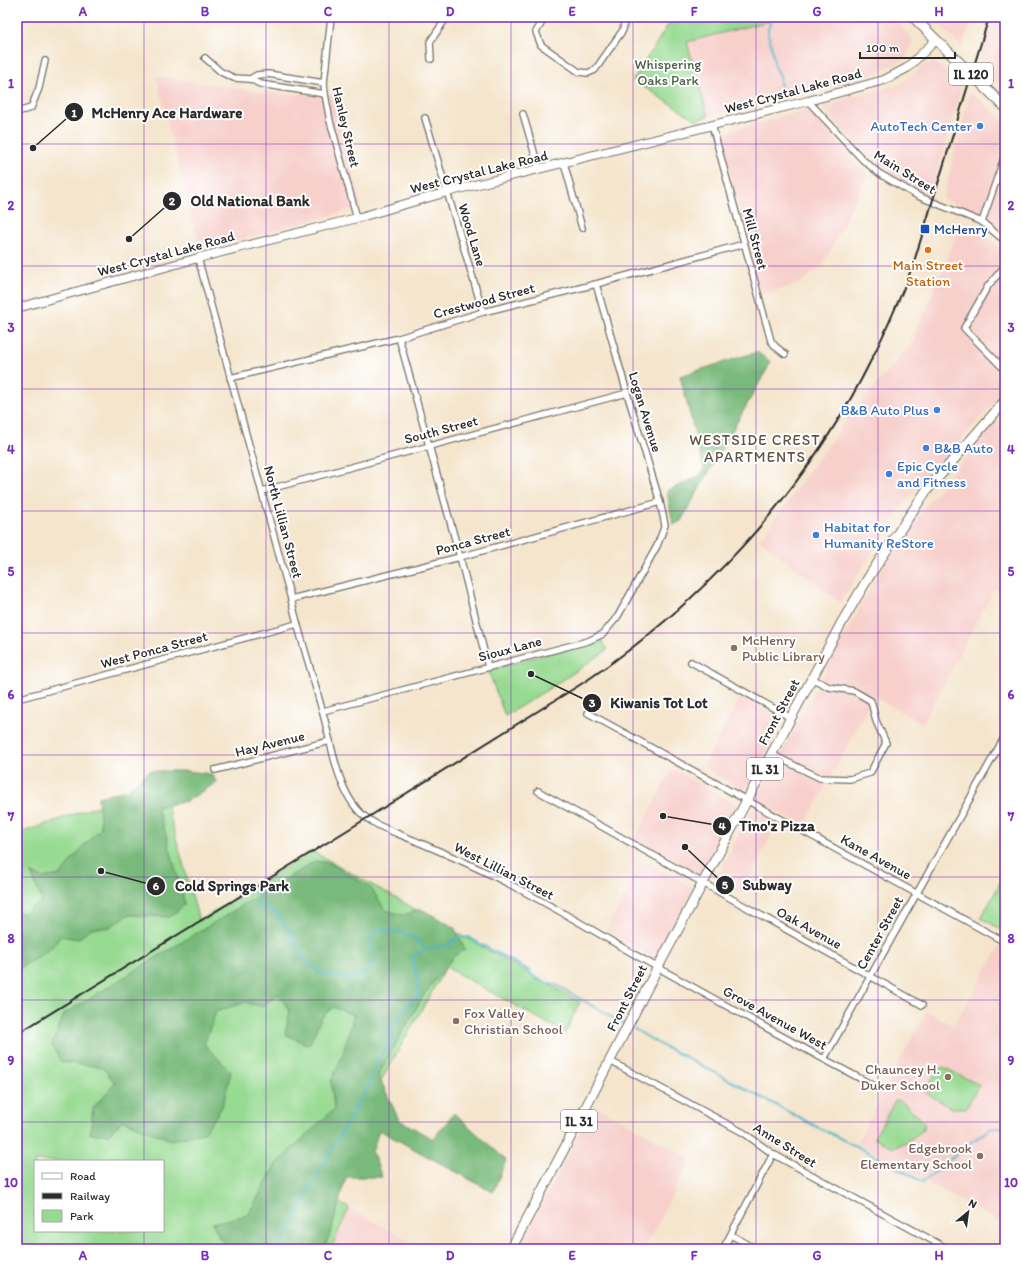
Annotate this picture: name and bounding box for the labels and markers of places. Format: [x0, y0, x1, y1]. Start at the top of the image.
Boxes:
callout: McHenry Ace Hardware [64, 99, 251, 126]
place label: AutoTech Center [870, 118, 972, 135]
marker: AutoTech Center [975, 121, 985, 131]
callout: Old National Bank [162, 188, 317, 215]
place label: McHenry [934, 221, 988, 238]
marker: McHenry [919, 223, 931, 235]
marker: Main Street Station [923, 245, 933, 255]
place label: Main Street Station [893, 257, 963, 290]
place label: B&B Auto Plus [841, 402, 929, 419]
marker: B&B Auto Plus [932, 405, 942, 415]
place label: B&B Auto [934, 440, 993, 457]
marker: B&B Auto [921, 443, 931, 453]
place label: Epic Cycle and Fitness [897, 458, 966, 491]
marker: Epic Cycle and Fitness [884, 469, 894, 479]
place label: Habitat for Humanity ReStore [824, 519, 934, 552]
marker: Habitat for Humanity ReStore [811, 530, 821, 540]
place label: McHenry Public Library [742, 632, 825, 665]
marker: McHenry Public Library [729, 643, 739, 653]
callout: Kiwanis Tot Lot [582, 689, 716, 716]
callout: Tino'z Pizza [712, 812, 823, 839]
callout: Subway [715, 871, 800, 898]
callout: Cold Springs Park [146, 872, 297, 899]
place label: Fox Valley Christian School [464, 1005, 563, 1038]
marker: Fox Valley Christian School [451, 1016, 461, 1026]
place label: Chauncey H. Duker School [860, 1061, 940, 1094]
marker: Chauncey H. Duker School [943, 1072, 953, 1082]
place label: Edgebrook Elementary School [860, 1140, 972, 1173]
marker: Edgebrook Elementary School [975, 1151, 985, 1161]

